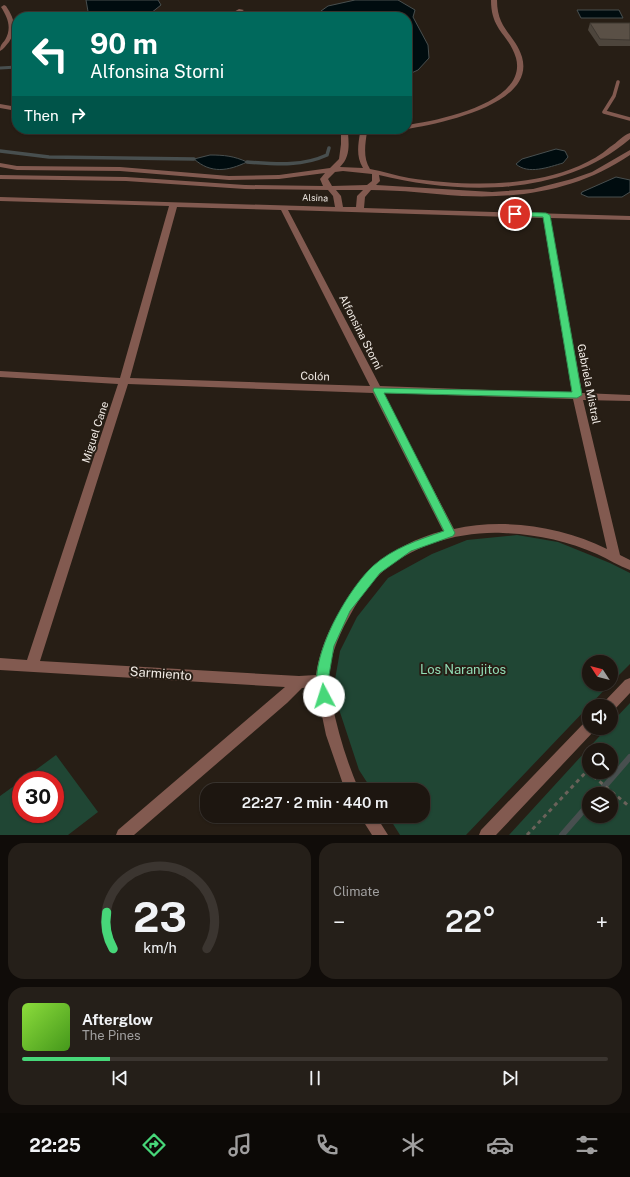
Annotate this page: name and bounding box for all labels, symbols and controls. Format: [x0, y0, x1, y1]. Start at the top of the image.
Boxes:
text: 90 m [90, 27, 158, 60]
icon: left [24, 28, 76, 80]
text: Alfonsina Storni [90, 61, 224, 82]
icon: right [67, 104, 89, 126]
text: Then [24, 107, 59, 124]
street label: Alsina [302, 192, 328, 203]
pin [498, 197, 532, 231]
icon: arrive [504, 203, 526, 225]
street label: Alfonsina Storni [337, 293, 385, 371]
street label: Gabriela Mistral [575, 343, 603, 425]
street label: Colón [300, 369, 330, 383]
street label: Miguel Cane [79, 400, 111, 464]
north arrow [582, 655, 618, 691]
map controls [582, 655, 618, 823]
park label: Los Naranjitos [420, 662, 506, 677]
street label: Sarmiento [129, 664, 193, 683]
position arrow [303, 675, 345, 717]
button: sound [582, 699, 618, 735]
button: search [582, 743, 618, 779]
speed limit sign: 30 [12, 771, 64, 823]
button: layers [582, 787, 618, 823]
text: 22:27 · 2 min · 440 m [242, 794, 388, 811]
text: Climate [333, 884, 380, 899]
text: 23 [132, 892, 187, 941]
text: 22° [445, 903, 496, 939]
text: − [333, 909, 345, 935]
text: + [596, 909, 608, 935]
text: km/h [143, 939, 176, 956]
text: Afterglow [82, 1011, 153, 1028]
text: The Pines [82, 1028, 141, 1043]
icon: previous [109, 1067, 131, 1089]
icon: pause [304, 1067, 326, 1089]
icon: next [499, 1067, 521, 1089]
icon: directions [140, 1131, 168, 1159]
icon: music [226, 1131, 254, 1159]
icon: phone [313, 1131, 341, 1159]
icon: climate [399, 1131, 427, 1159]
icon: car [486, 1131, 514, 1159]
icon: filters [573, 1131, 601, 1159]
text: 22:25 [29, 1135, 81, 1156]

